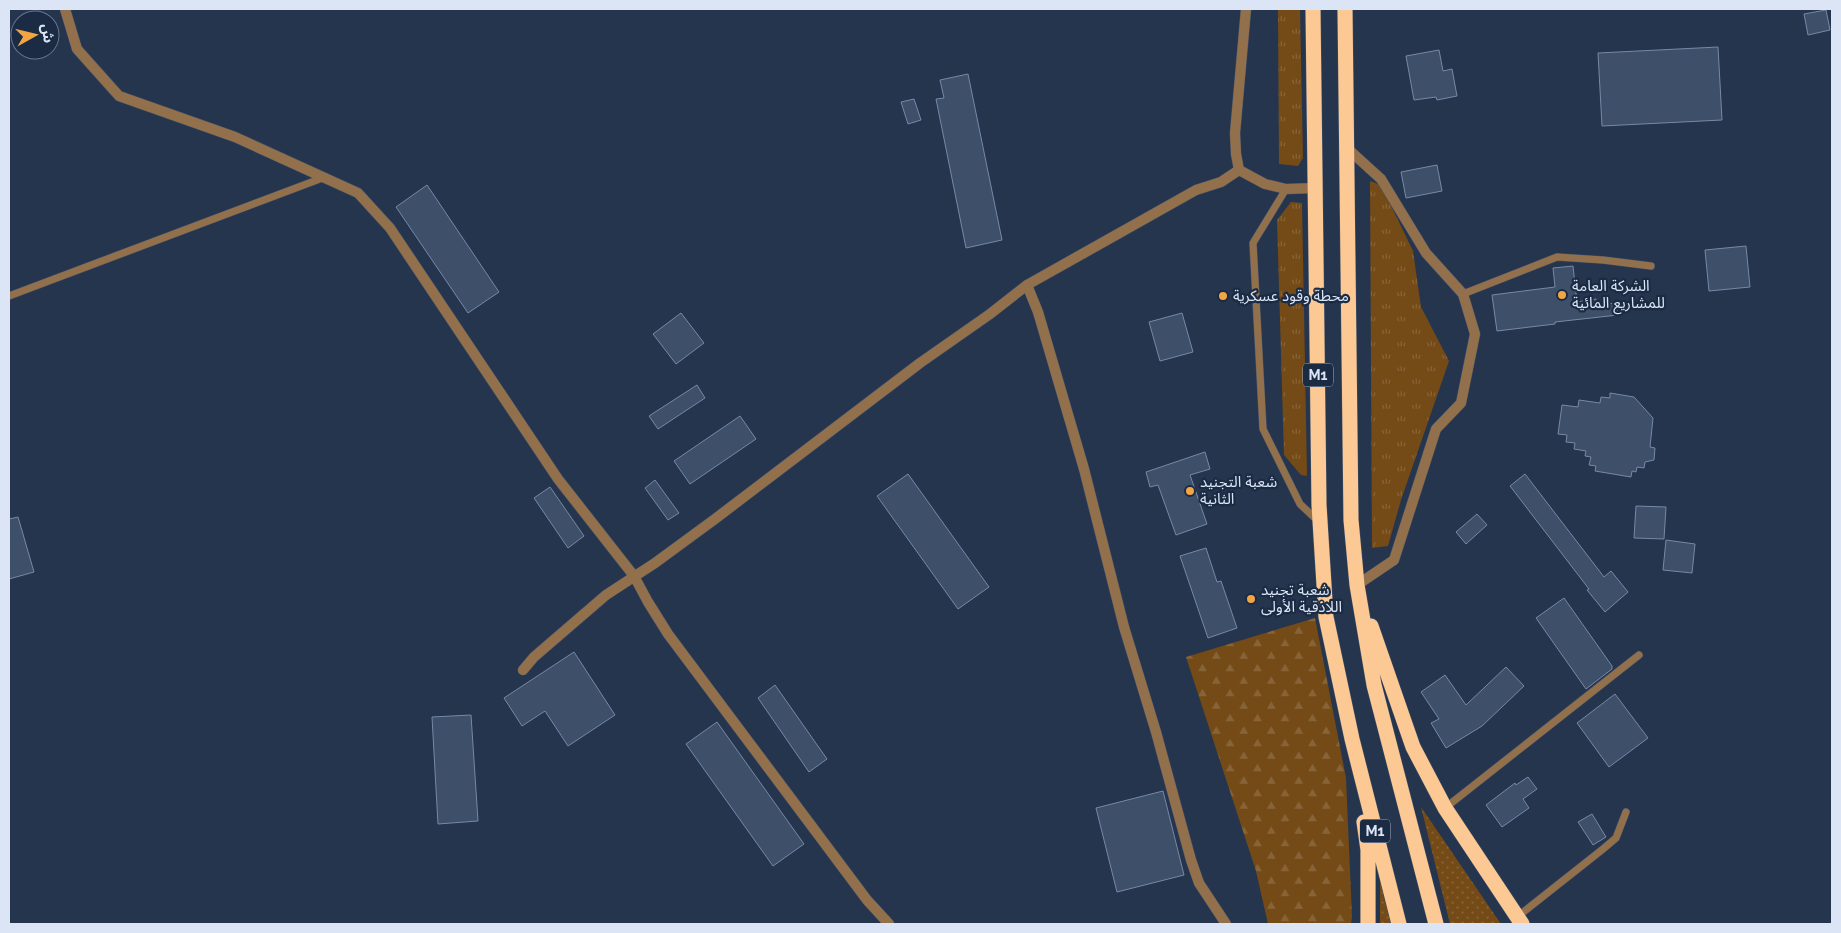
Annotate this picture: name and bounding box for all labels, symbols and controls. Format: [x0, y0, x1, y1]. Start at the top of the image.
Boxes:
north arrow [10, 10, 60, 60]
text: ش [39, 23, 57, 44]
place label: الشركة العامة للمشاريع المائية [1572, 277, 1665, 315]
place label: محطة وقود عسكرية [1233, 287, 1349, 305]
marker: الشركة العامة للمشاريع المائية [1556, 289, 1568, 301]
marker: محطة وقود عسكرية [1217, 290, 1229, 302]
road number: M1 [1303, 364, 1333, 386]
place label: شعبة التجنيد الثانية [1200, 473, 1277, 508]
marker: شعبة التجنيد الثانية [1184, 485, 1196, 497]
place label: شعبة تجنيد اللاذقية الأولى [1261, 581, 1342, 616]
marker: شعبة تجنيد اللاذقية الأولى [1245, 593, 1257, 605]
road number: M1 [1360, 819, 1390, 842]

